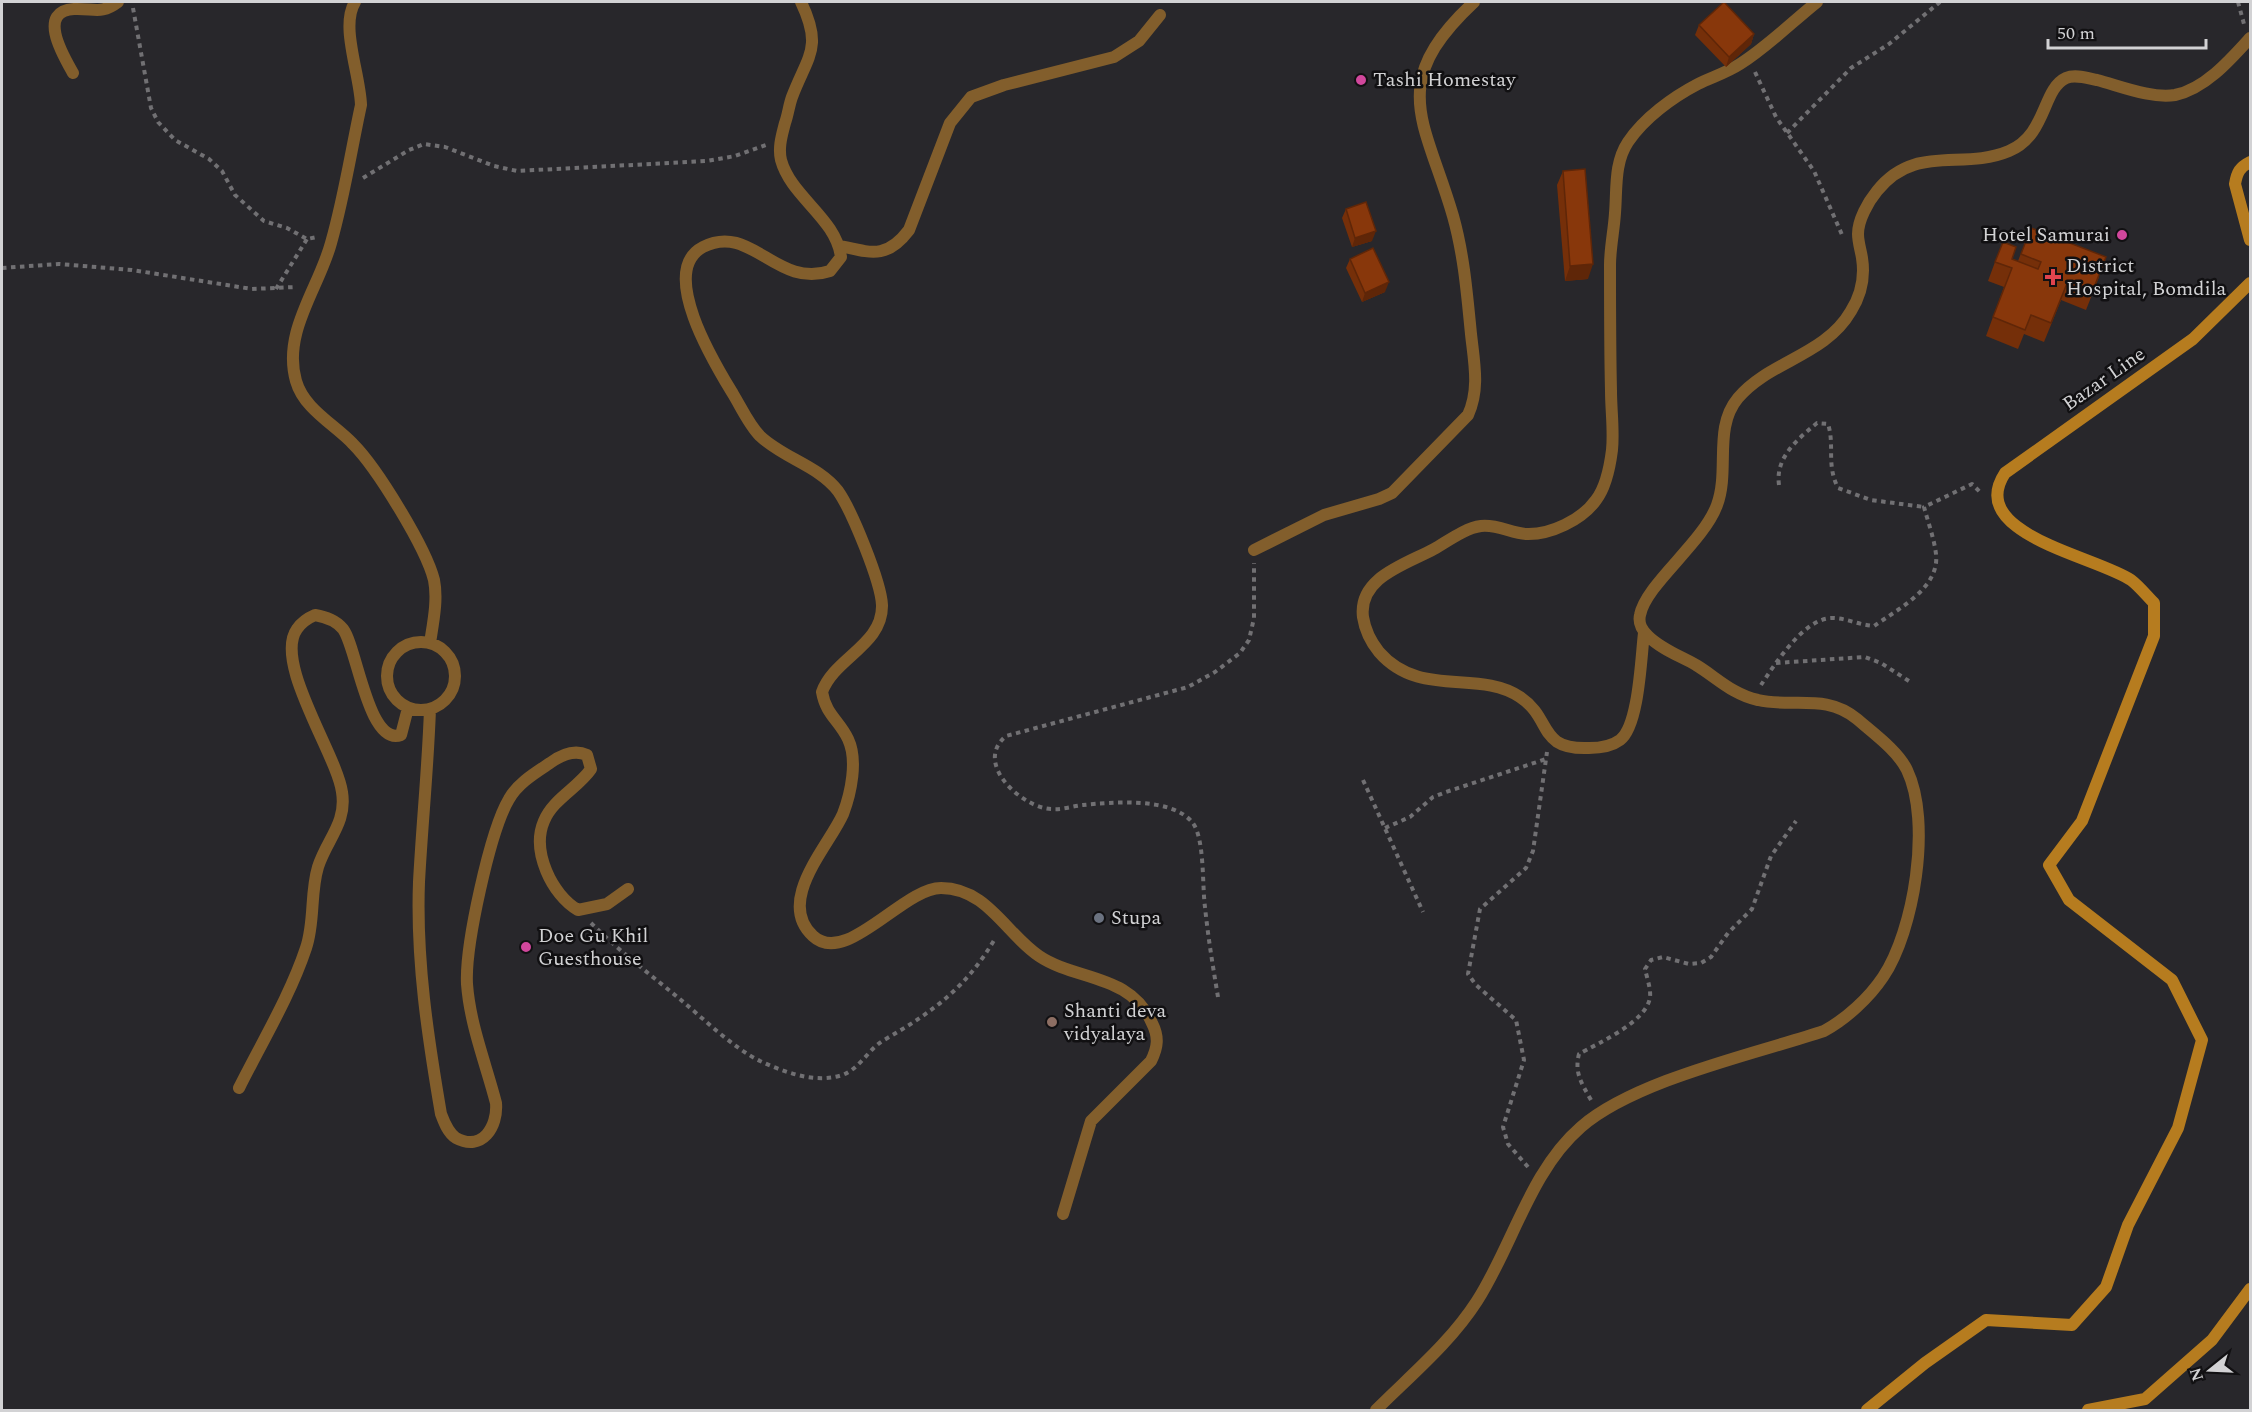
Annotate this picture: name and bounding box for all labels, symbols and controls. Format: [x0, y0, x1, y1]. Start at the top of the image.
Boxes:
scale bar [2048, 12, 2206, 50]
text: 50 m [2057, 20, 2095, 47]
place label: Tashi Homestay [1373, 65, 1517, 95]
marker: Tashi Homestay [1354, 73, 1368, 87]
place label: Hotel Samurai [1982, 220, 2110, 250]
marker: Hotel Samurai [2115, 228, 2129, 242]
place label: District Hospital, Bomdila [2066, 251, 2227, 304]
marker: District Hospital, Bomdila [2044, 268, 2062, 286]
street label: Bazar Line [2056, 339, 2152, 419]
place label: Stupa [1111, 903, 1162, 933]
marker: Stupa [1092, 911, 1106, 925]
place label: Doe Gu Khil Guesthouse [538, 921, 648, 974]
marker: Doe Gu Khil Guesthouse [519, 940, 533, 954]
place label: Shanti deva vidyalaya [1063, 996, 1166, 1049]
marker: Shanti deva vidyalaya [1045, 1015, 1059, 1029]
north arrow [2180, 1340, 2240, 1400]
text: N [2183, 1364, 2210, 1384]

